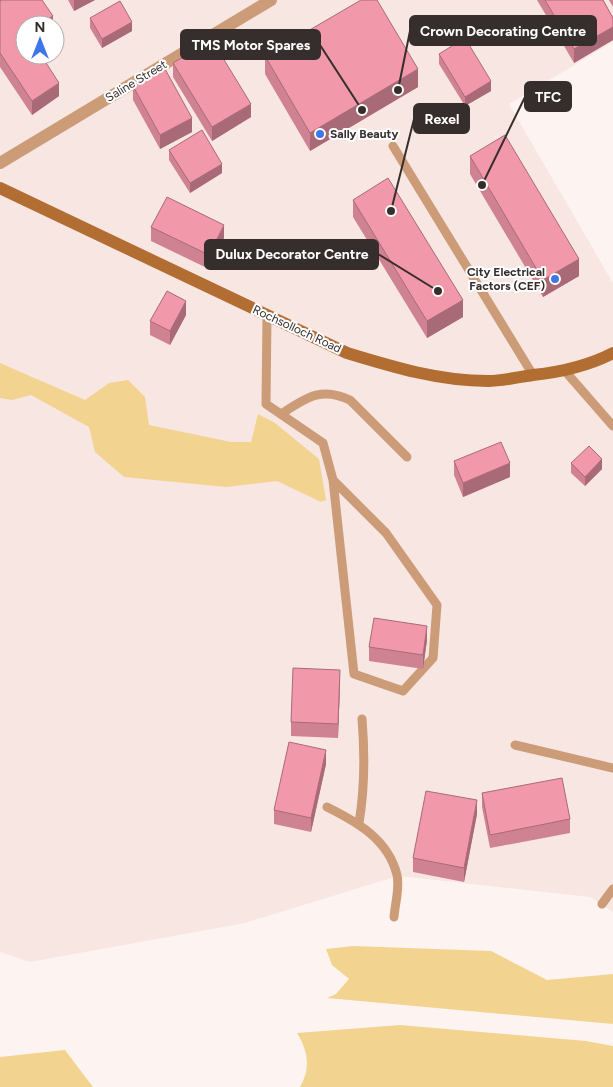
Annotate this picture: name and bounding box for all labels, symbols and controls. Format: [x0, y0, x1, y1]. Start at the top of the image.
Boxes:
north arrow [15, 15, 65, 65]
callout: Crown Decorating Centre [410, 16, 596, 45]
text: N [35, 19, 45, 36]
text: Crown Decorating Centre [420, 23, 586, 40]
callout: TMS Motor Spares [181, 30, 320, 59]
text: TMS Motor Spares [192, 37, 311, 54]
street label: Saline Street [103, 57, 169, 105]
callout: TFC [525, 82, 571, 111]
text: TFC [535, 89, 561, 106]
callout: Rexel [414, 104, 469, 133]
text: Rexel [425, 111, 460, 128]
place label: Sally Beauty [330, 127, 398, 141]
marker: Sally Beauty [314, 128, 326, 140]
callout: Dulux Decorator Centre [205, 240, 378, 269]
text: Dulux Decorator Centre [216, 246, 369, 263]
place label: City Electrical Factors (CEF) [467, 265, 545, 293]
marker: City Electrical Factors (CEF) [549, 273, 561, 285]
street label: Rochsolloch Road [250, 302, 344, 356]

